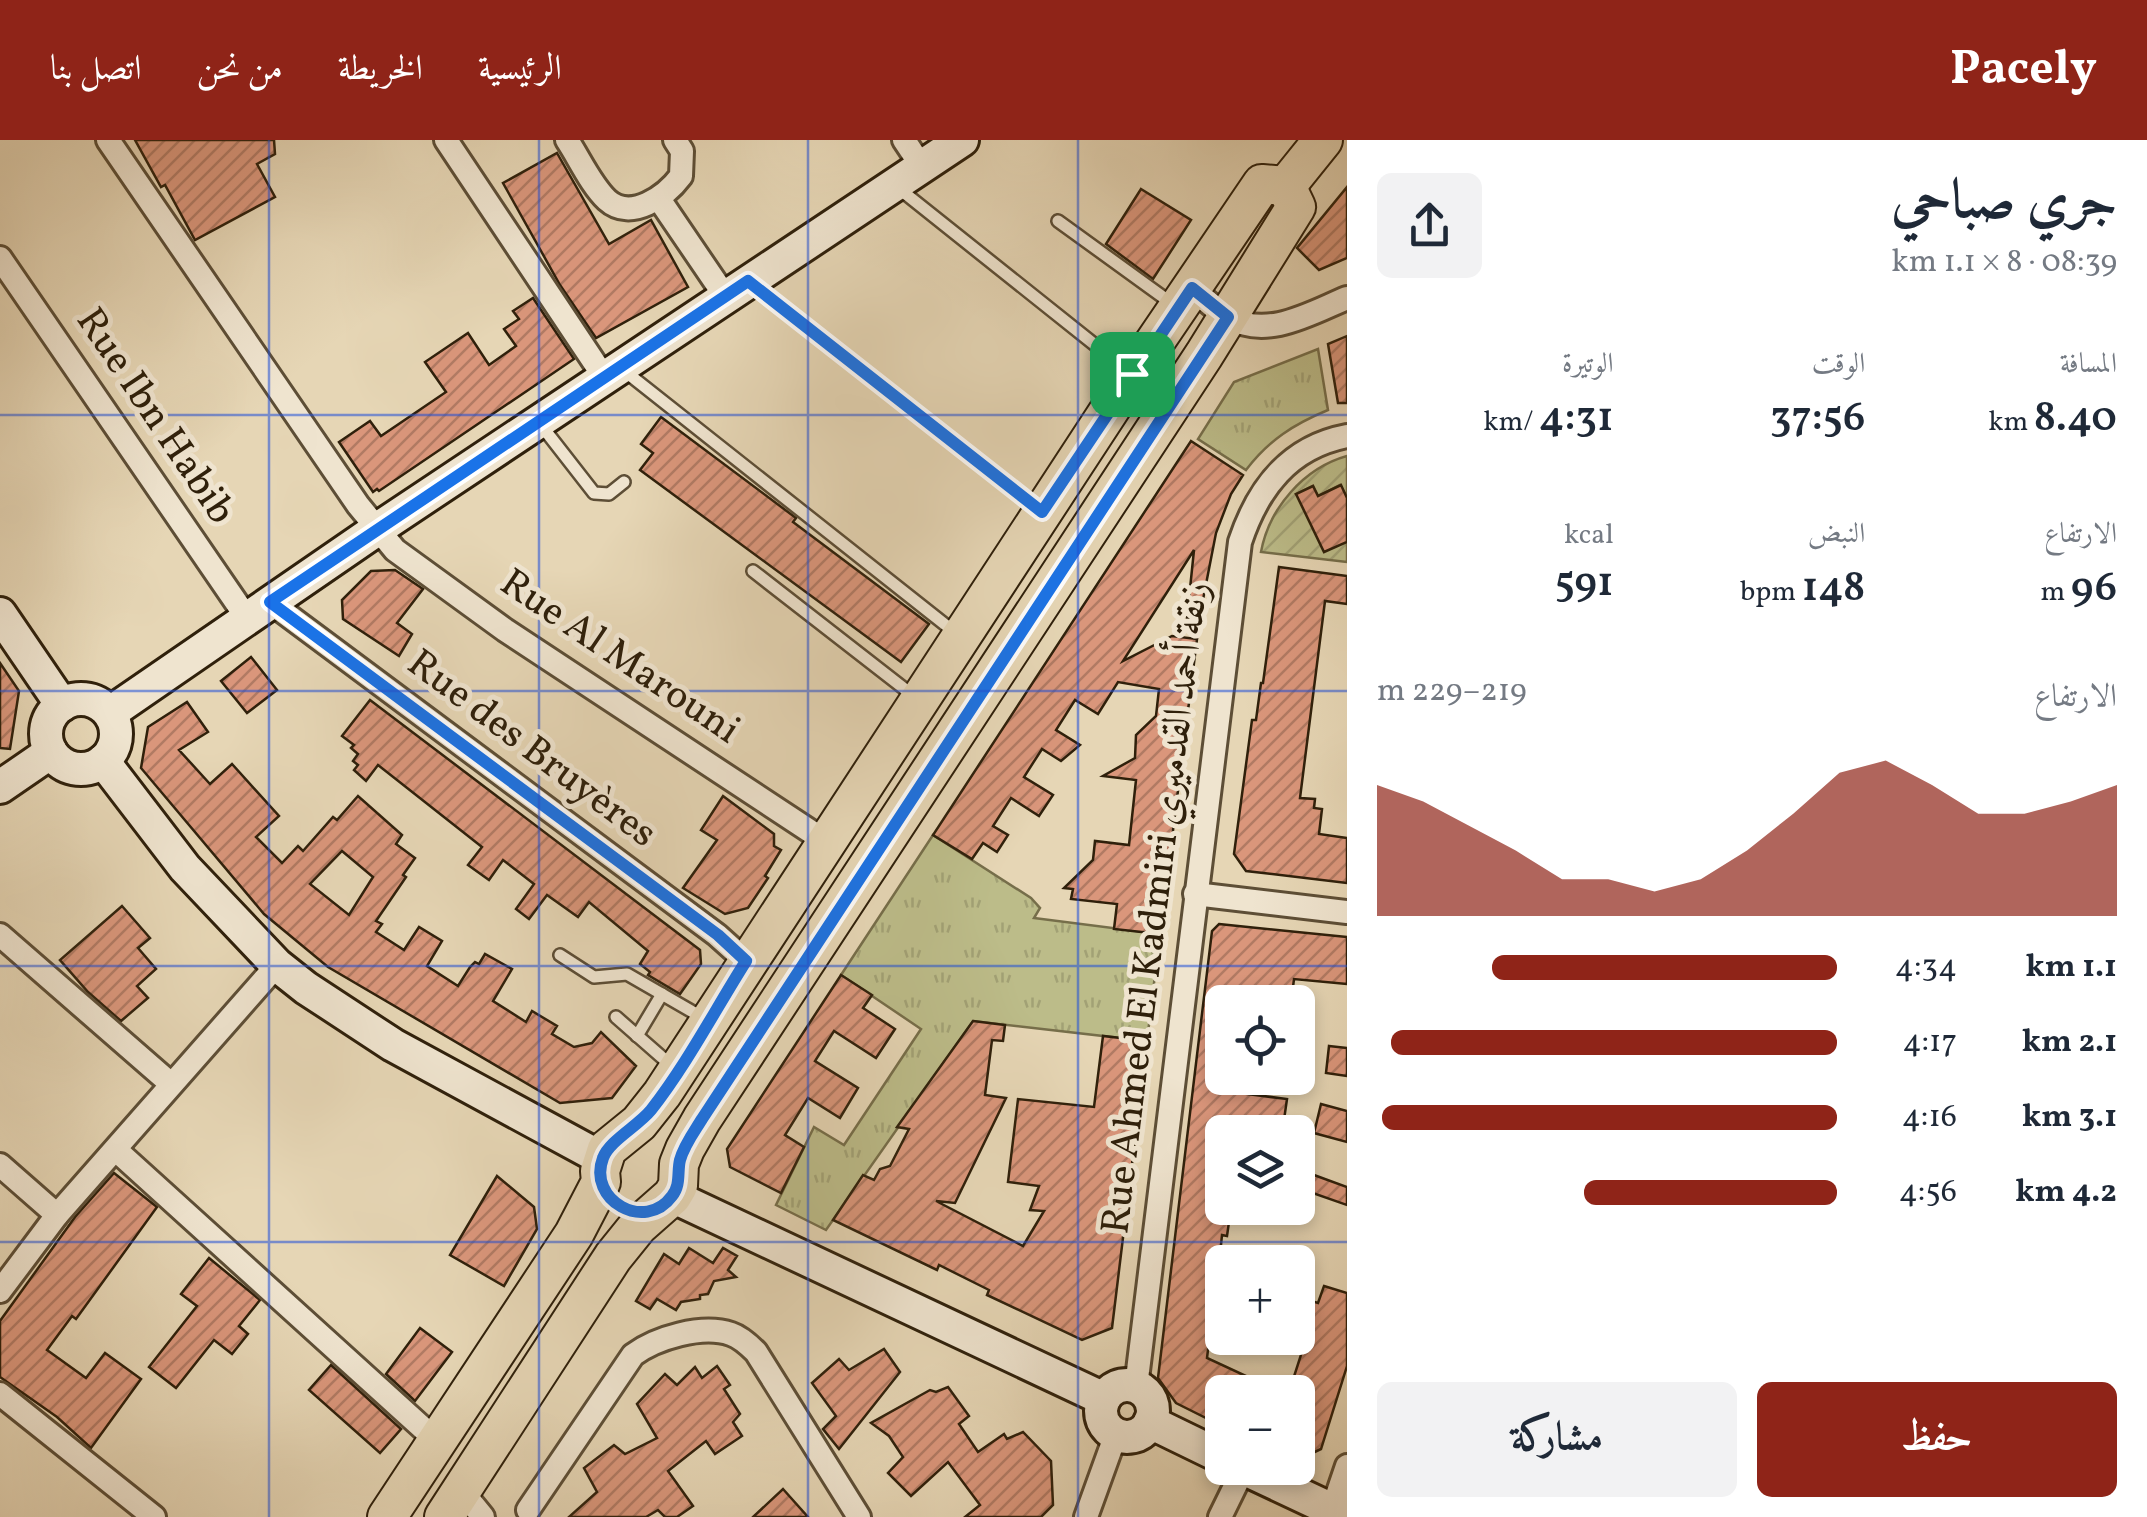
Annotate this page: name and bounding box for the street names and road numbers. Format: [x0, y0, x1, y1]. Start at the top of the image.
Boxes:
street label: Rue Ibn Habib [61, 297, 247, 537]
street label: Rue Al Marouni [488, 557, 750, 759]
street label: Rue Ahmed El Kadmiri زنقة أحمد القدميري [1085, 578, 1225, 1237]
street label: Rue des Bruyères [395, 637, 667, 863]

